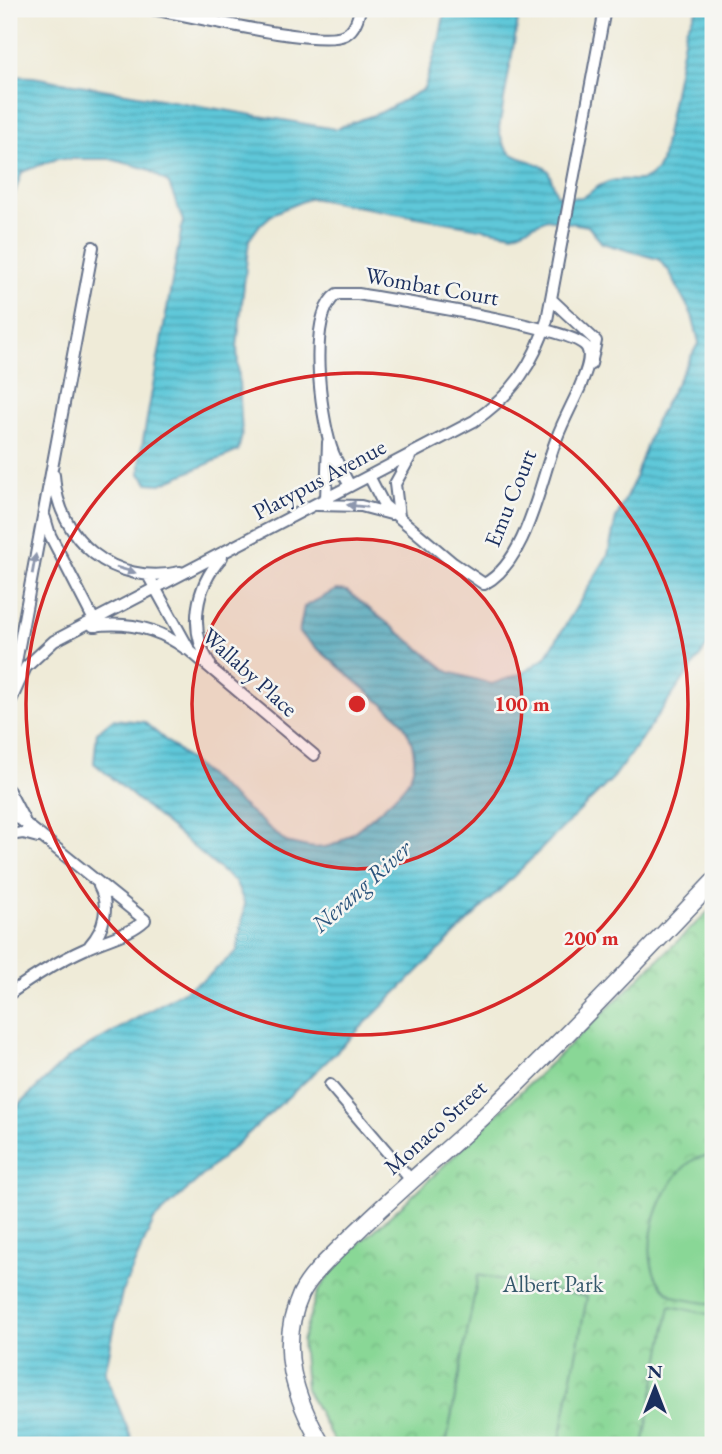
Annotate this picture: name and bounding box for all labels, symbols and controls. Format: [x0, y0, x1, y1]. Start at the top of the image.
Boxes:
street label: Wombat Court [363, 259, 502, 313]
street label: Platypus Avenue [247, 431, 391, 527]
street label: Emu Court [477, 444, 543, 551]
one-way arrow [346, 500, 368, 511]
one-way arrow [29, 553, 40, 575]
one-way arrow [115, 565, 137, 576]
street label: Wallaby Place [196, 621, 304, 723]
text: 100 m [494, 690, 550, 717]
centre of rings [345, 692, 369, 716]
water label: Nerang River [304, 832, 419, 940]
text: 200 m [563, 924, 619, 951]
street label: Monaco Street [377, 1072, 493, 1181]
park label: Albert Park [502, 1269, 605, 1299]
north arrow [620, 1352, 690, 1422]
text: N [647, 1359, 663, 1384]

